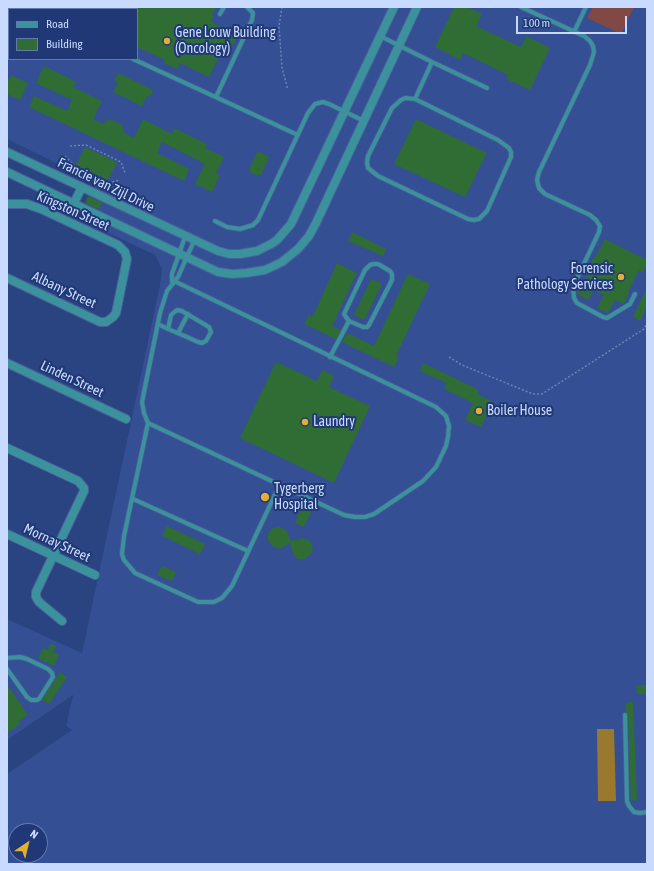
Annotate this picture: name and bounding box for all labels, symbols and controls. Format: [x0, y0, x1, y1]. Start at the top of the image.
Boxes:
legend [8, 8, 138, 60]
scale bar [518, 8, 629, 34]
text: 100 m [523, 16, 550, 30]
text: Road [46, 17, 69, 31]
place label: Gene Louw Building (Oncology) [175, 25, 276, 58]
marker: Gene Louw Building (Oncology) [162, 36, 172, 46]
text: Building [46, 37, 83, 51]
street label: Francie van Zijl Drive [55, 154, 157, 216]
street label: Kingston Street [34, 188, 112, 234]
place label: Forensic Pathology Services [517, 261, 613, 294]
street label: Albany Street [29, 268, 99, 312]
marker: Forensic Pathology Services [616, 272, 626, 282]
street label: Linden Street [38, 357, 106, 401]
place label: Boiler House [487, 403, 552, 419]
marker: Boiler House [474, 406, 484, 416]
place label: Laundry [313, 414, 355, 430]
marker: Laundry [300, 417, 310, 427]
place label: Tygerberg Hospital [274, 481, 324, 514]
marker: Tygerberg Hospital [259, 491, 271, 503]
street label: Mornay Street [21, 520, 93, 566]
north arrow [8, 823, 48, 863]
text: N [28, 827, 40, 841]

